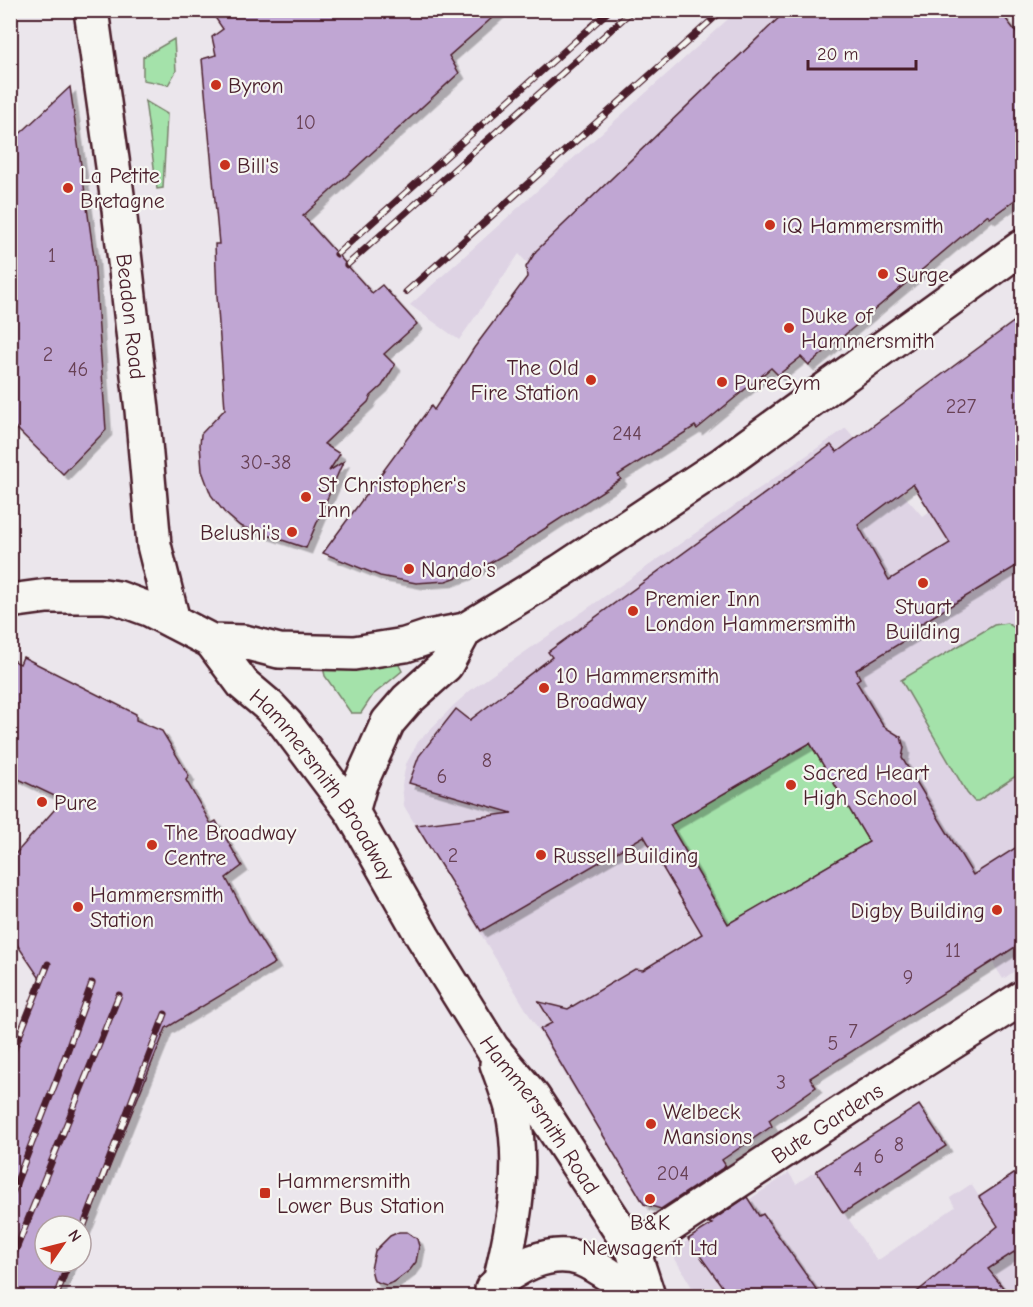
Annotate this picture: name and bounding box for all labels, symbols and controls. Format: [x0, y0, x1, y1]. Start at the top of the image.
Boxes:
scale bar [808, 33, 916, 71]
text: 20 m [817, 44, 858, 65]
place label: Byron [228, 73, 284, 99]
marker: Byron [209, 78, 223, 92]
house number: 10 [296, 111, 316, 134]
place label: Bill's [237, 153, 279, 179]
marker: Bill's [218, 158, 232, 172]
place label: La Petite Bretagne [80, 163, 165, 214]
marker: La Petite Bretagne [61, 181, 75, 195]
place label: iQ Hammersmith [782, 213, 944, 239]
marker: iQ Hammersmith [763, 218, 777, 232]
house number: 1 [48, 244, 56, 267]
street label: Beadon Road [110, 252, 150, 381]
place label: Surge [895, 262, 949, 288]
marker: Surge [876, 267, 890, 281]
place label: Duke of Hammersmith [801, 303, 935, 354]
marker: Duke of Hammersmith [782, 321, 796, 335]
house number: 2 [43, 343, 53, 366]
place label: The Old Fire Station [470, 355, 579, 406]
house number: 46 [68, 358, 88, 381]
place label: PureGym [734, 370, 821, 396]
marker: The Old Fire Station [584, 373, 598, 387]
marker: PureGym [715, 375, 729, 389]
house number: 227 [946, 395, 977, 418]
house number: 244 [612, 422, 642, 445]
house number: 30-38 [241, 451, 291, 474]
place label: St Christopher's Inn [318, 472, 466, 523]
marker: St Christopher's Inn [299, 490, 313, 504]
place label: Belushi's [200, 520, 280, 546]
marker: Belushi's [285, 525, 299, 539]
place label: Nando's [421, 557, 496, 583]
marker: Nando's [402, 562, 416, 576]
marker: Stuart Building [916, 576, 930, 590]
place label: Premier Inn London Hammersmith [645, 586, 856, 637]
place label: Stuart Building [885, 594, 961, 645]
marker: Premier Inn London Hammersmith [626, 604, 640, 618]
place label: 10 Hammersmith Broadway [556, 663, 719, 714]
marker: 10 Hammersmith Broadway [537, 681, 551, 695]
street label: Hammersmith Broadway [244, 684, 400, 886]
house number: 8 [482, 749, 492, 772]
place label: Sacred Heart High School [803, 760, 929, 811]
house number: 6 [437, 765, 447, 788]
marker: Sacred Heart High School [784, 778, 798, 792]
place label: Pure [54, 790, 97, 816]
marker: Pure [35, 795, 49, 809]
place label: The Broadway Centre [164, 820, 296, 871]
marker: The Broadway Centre [145, 838, 159, 852]
place label: Russell Building [553, 843, 699, 869]
house number: 2 [448, 844, 458, 867]
marker: Russell Building [534, 848, 548, 862]
place label: Hammersmith Station [90, 882, 224, 933]
place label: Digby Building [850, 898, 985, 924]
marker: Hammersmith Station [71, 900, 85, 914]
marker: Digby Building [990, 903, 1004, 917]
house number: 11 [945, 939, 961, 962]
house number: 9 [903, 966, 913, 989]
house number: 7 [848, 1020, 858, 1043]
street label: Hammersmith Road [474, 1031, 605, 1199]
house number: 5 [828, 1032, 838, 1055]
house number: 3 [776, 1071, 786, 1094]
street label: Bute Gardens [767, 1078, 888, 1169]
place label: Welbeck Mansions [663, 1099, 752, 1150]
marker: Welbeck Mansions [644, 1117, 658, 1131]
house number: 8 [894, 1133, 904, 1156]
house number: 6 [874, 1145, 884, 1168]
house number: 4 [853, 1158, 863, 1181]
house number: 204 [657, 1162, 689, 1185]
place label: Hammersmith Lower Bus Station [277, 1168, 445, 1219]
marker: Hammersmith Lower Bus Station [258, 1186, 272, 1200]
marker: B&K Newsagent Ltd [643, 1192, 657, 1206]
place label: B&K Newsagent Ltd [582, 1210, 718, 1261]
north arrow [33, 1214, 93, 1274]
text: N [64, 1227, 85, 1245]

